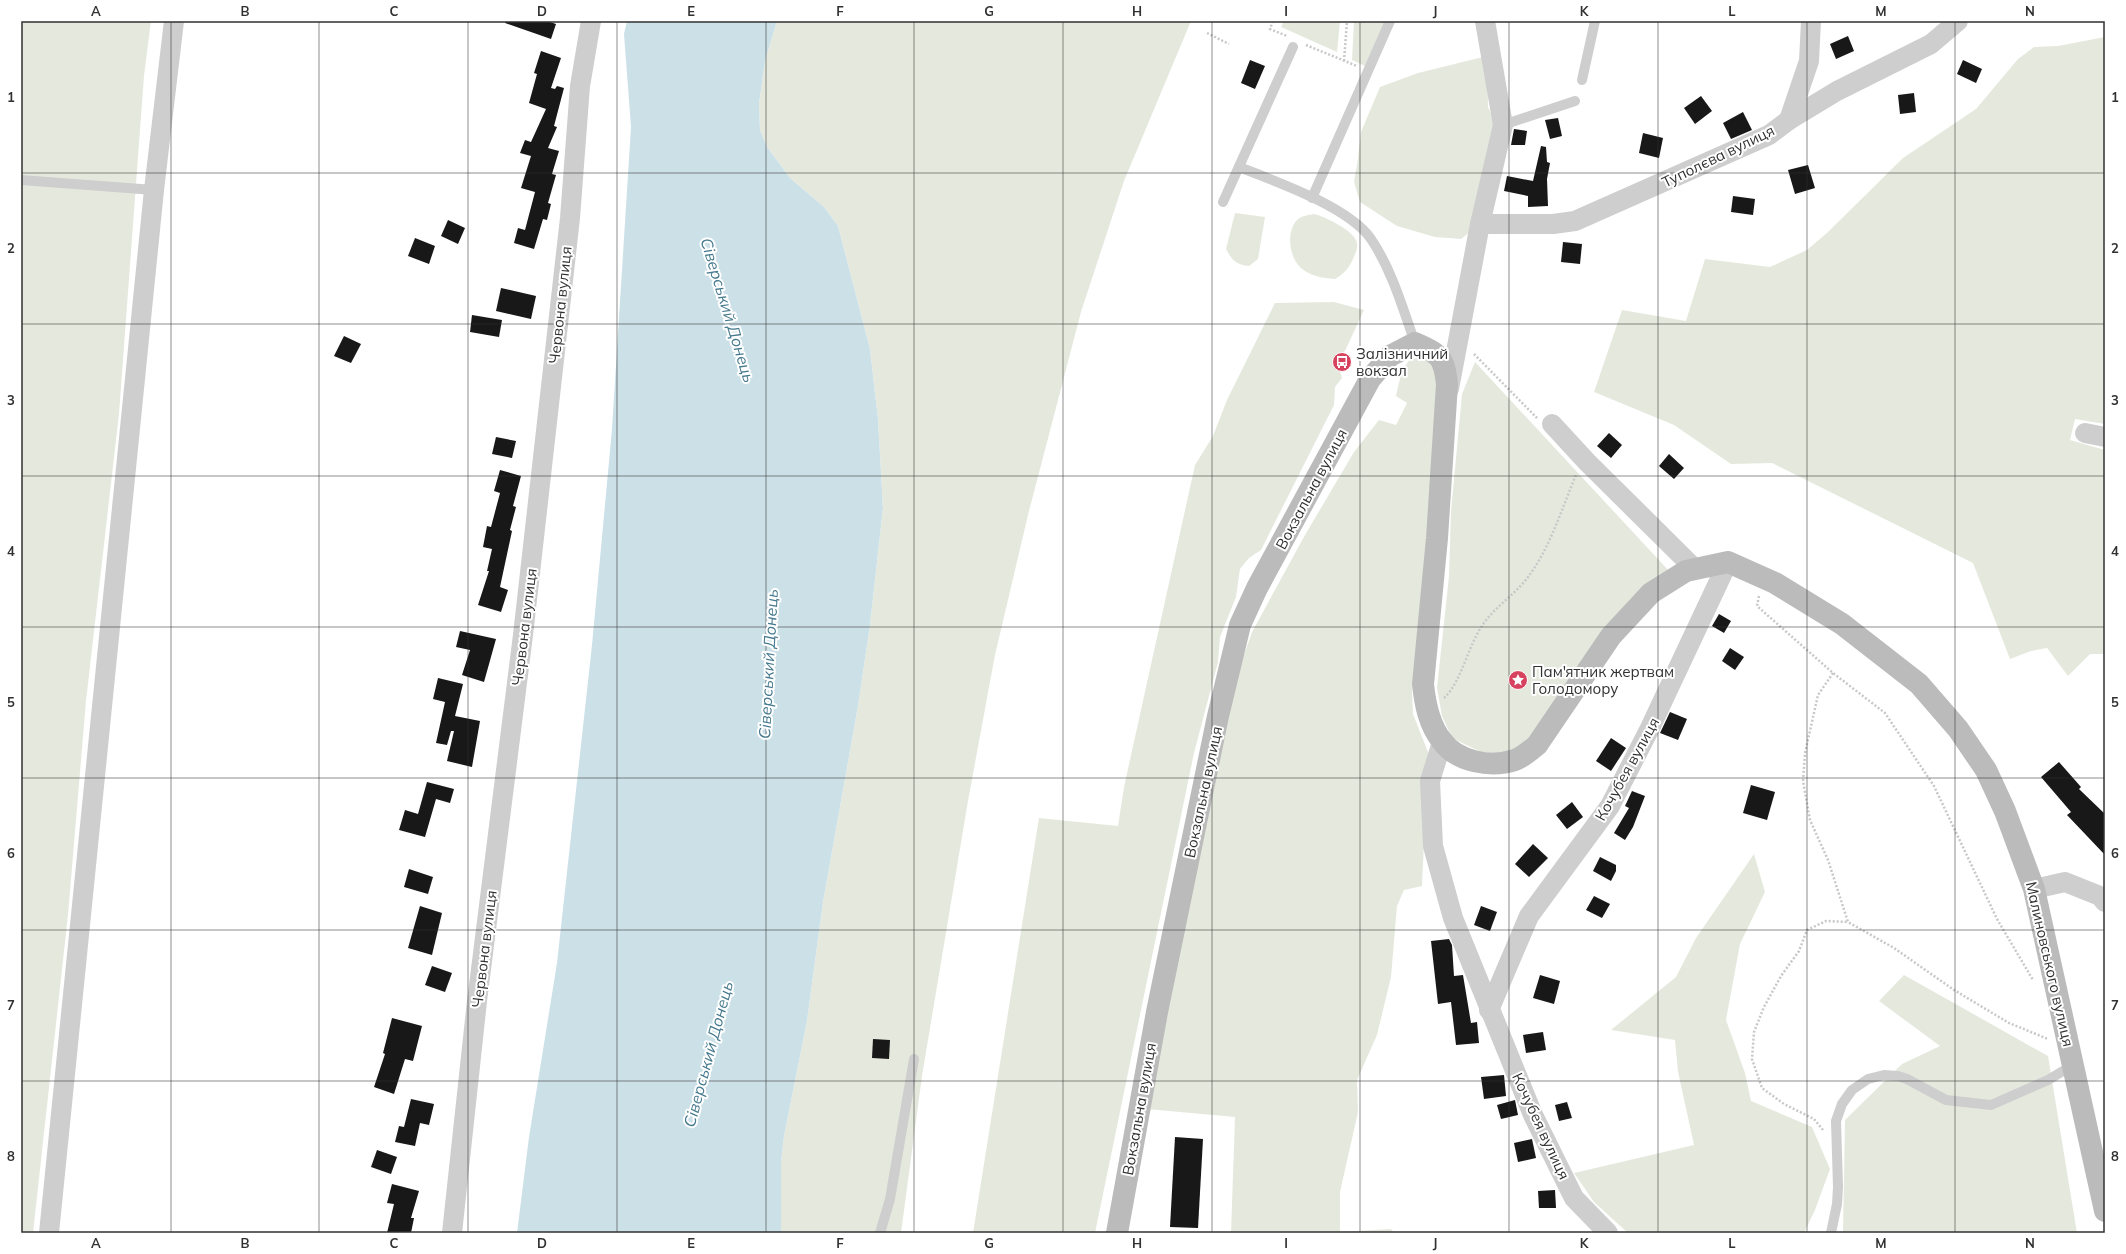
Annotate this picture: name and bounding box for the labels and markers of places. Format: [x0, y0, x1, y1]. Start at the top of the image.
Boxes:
place label: Залізничний вокзал [1356, 344, 1448, 380]
bus stop icon: Залізничний вокзал [1331, 351, 1353, 373]
place label: Пам'ятник жертвам Голодомору [1532, 662, 1674, 698]
place icon: Пам'ятник жертвам Голодомору [1507, 669, 1529, 691]

